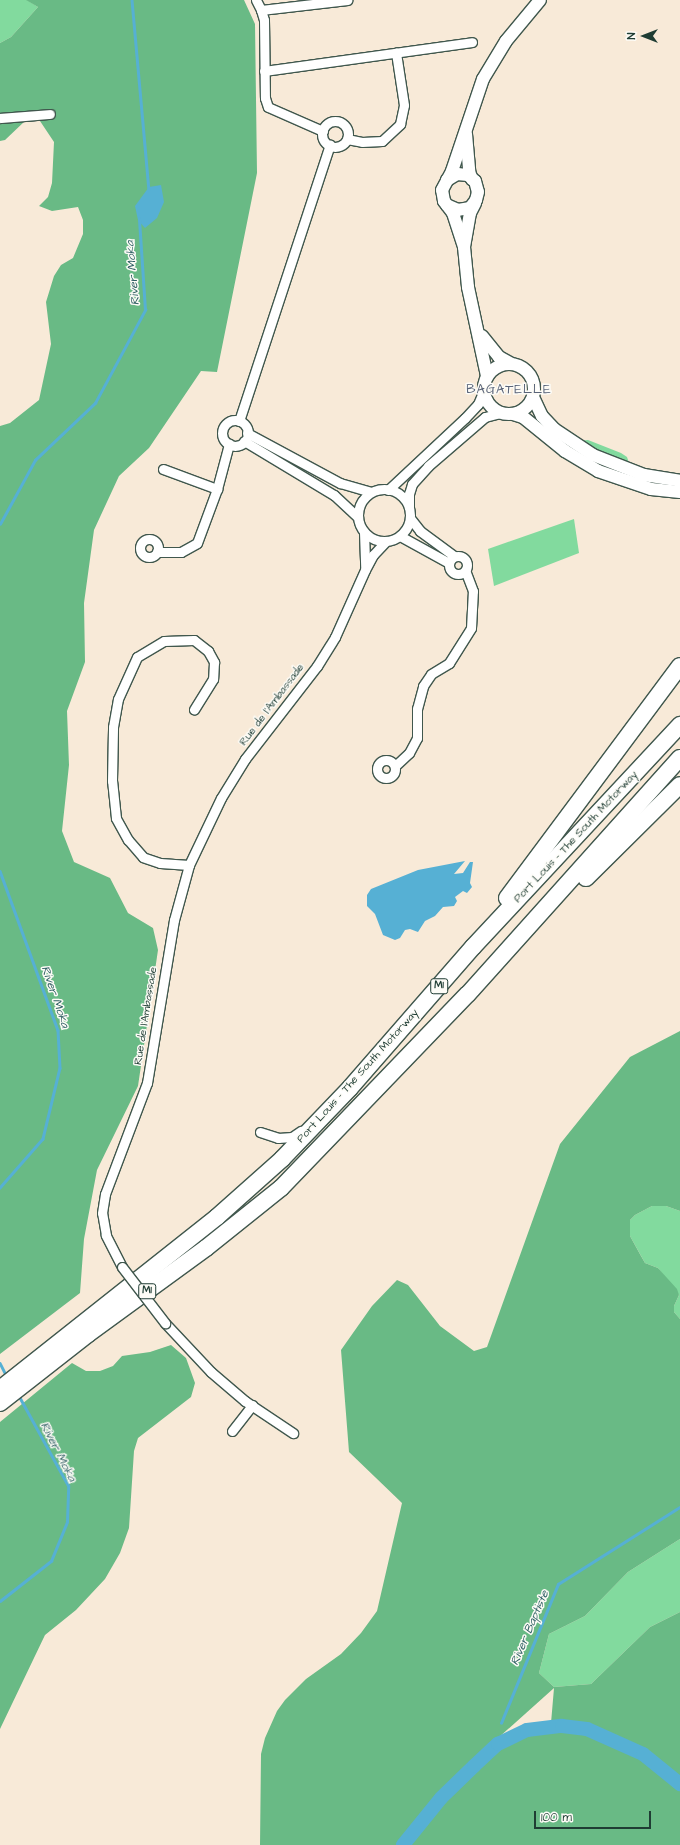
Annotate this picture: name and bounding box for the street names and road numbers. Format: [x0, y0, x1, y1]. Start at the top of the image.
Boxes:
street label: Rue de l'Ambassade [237, 662, 307, 748]
street label: Port Louis – The South Motorway [511, 768, 641, 906]
street label: Rue de l'Ambassade [132, 966, 160, 1066]
road number: M1 [430, 978, 448, 994]
street label: Port Louis – The South Motorway [294, 1006, 422, 1146]
road number: M1 [138, 1283, 156, 1299]

